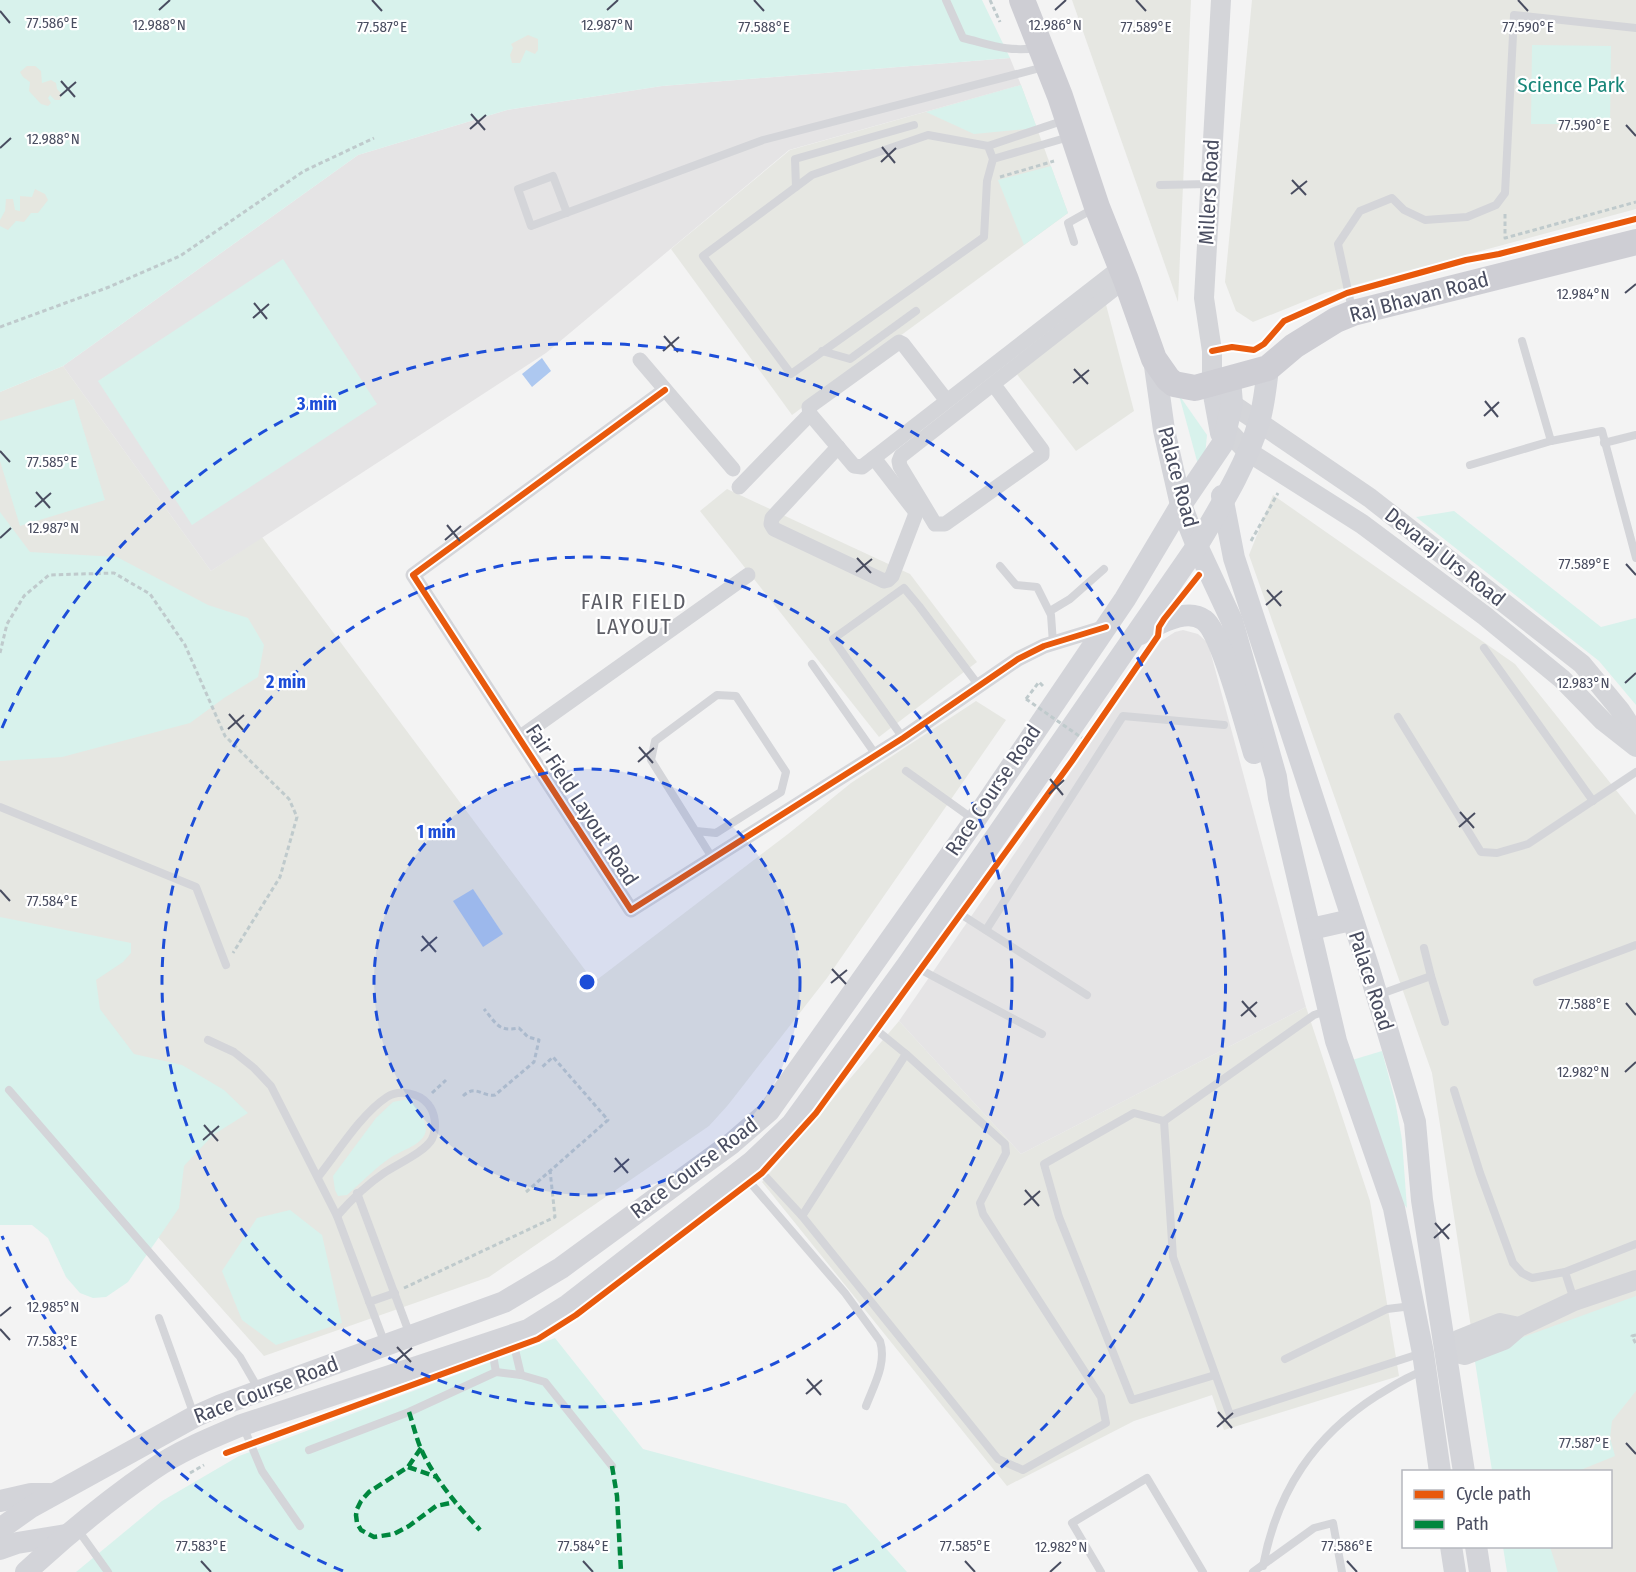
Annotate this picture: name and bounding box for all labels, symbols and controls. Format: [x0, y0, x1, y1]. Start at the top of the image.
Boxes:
text: 77.586°E [26, 14, 78, 32]
text: 12.988°N [132, 16, 186, 34]
text: 12.987°N [581, 16, 633, 34]
text: 12.986°N [1028, 16, 1082, 34]
text: 77.587°E [357, 18, 407, 36]
text: 77.588°E [738, 18, 790, 36]
text: 77.589°E [1120, 18, 1172, 36]
text: 77.590°E [1502, 18, 1554, 36]
park label: Science Park [1517, 72, 1625, 98]
text: 77.590°E [1558, 116, 1610, 134]
text: 12.988°N [26, 130, 80, 148]
street label: Millers Road [1193, 138, 1225, 246]
street label: Raj Bhavan Road [1347, 266, 1491, 328]
text: 12.984°N [1556, 285, 1610, 303]
text: 3 min [296, 393, 337, 415]
street label: Palace Road [1152, 424, 1204, 530]
text: 77.585°E [27, 453, 77, 471]
street label: Devaraj Urs Road [1380, 502, 1510, 612]
text: 12.987°N [27, 519, 79, 537]
text: 77.589°E [1558, 555, 1610, 573]
district label: FAIR FIELD LAYOUT [581, 588, 687, 640]
text: 2 min [265, 671, 306, 693]
text: 12.983°N [1557, 674, 1609, 692]
street label: Fair Field Layout Road [520, 719, 644, 891]
street label: Race Course Road [940, 719, 1046, 861]
text: 1 min [416, 821, 456, 843]
text: 77.584°E [26, 892, 78, 910]
street label: Palace Road [1343, 928, 1399, 1034]
centre of rings [577, 972, 597, 992]
text: 77.588°E [1558, 995, 1610, 1013]
text: 12.982°N [1557, 1063, 1609, 1081]
street label: Race Course Road [625, 1112, 763, 1224]
text: 12.985°N [27, 1298, 79, 1316]
text: 77.583°E [27, 1332, 77, 1350]
street label: Race Course Road [190, 1351, 342, 1429]
text: 77.587°E [1559, 1434, 1609, 1452]
legend [1402, 1470, 1612, 1548]
text: Cycle path [1456, 1483, 1531, 1505]
text: Path [1456, 1513, 1489, 1535]
text: 77.583°E [176, 1537, 226, 1555]
text: 77.584°E [557, 1537, 609, 1555]
text: 77.585°E [940, 1537, 990, 1555]
text: 77.586°E [1321, 1537, 1373, 1555]
text: 12.982°N [1035, 1538, 1087, 1556]

